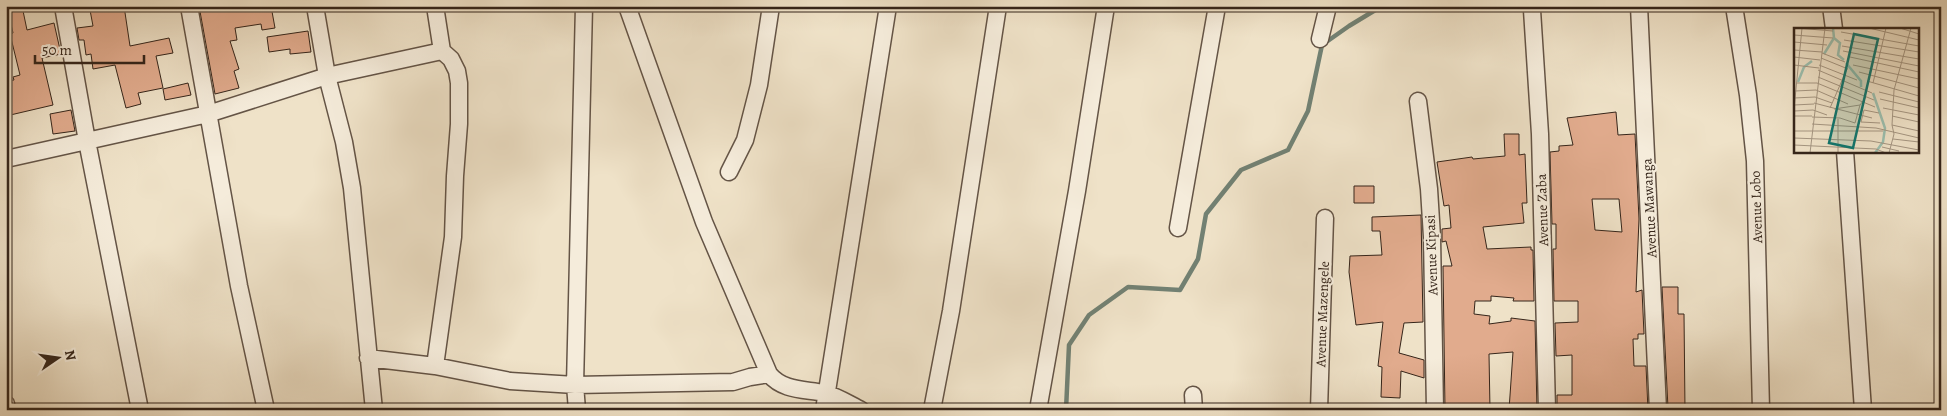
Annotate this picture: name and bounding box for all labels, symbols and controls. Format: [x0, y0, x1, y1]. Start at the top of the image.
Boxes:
inset map [1794, 28, 1920, 152]
scale bar [35, 32, 144, 64]
text: 50 m [42, 40, 72, 60]
street label: Avenue Mawanga [1637, 157, 1662, 259]
street label: Avenue Lobo [1746, 170, 1767, 245]
street label: Avenue Zaba [1532, 173, 1553, 248]
street label: Avenue Kipasi [1421, 214, 1442, 297]
street label: Avenue Mazengele [1311, 261, 1334, 368]
north arrow [32, 334, 82, 384]
text: N [60, 348, 81, 362]

